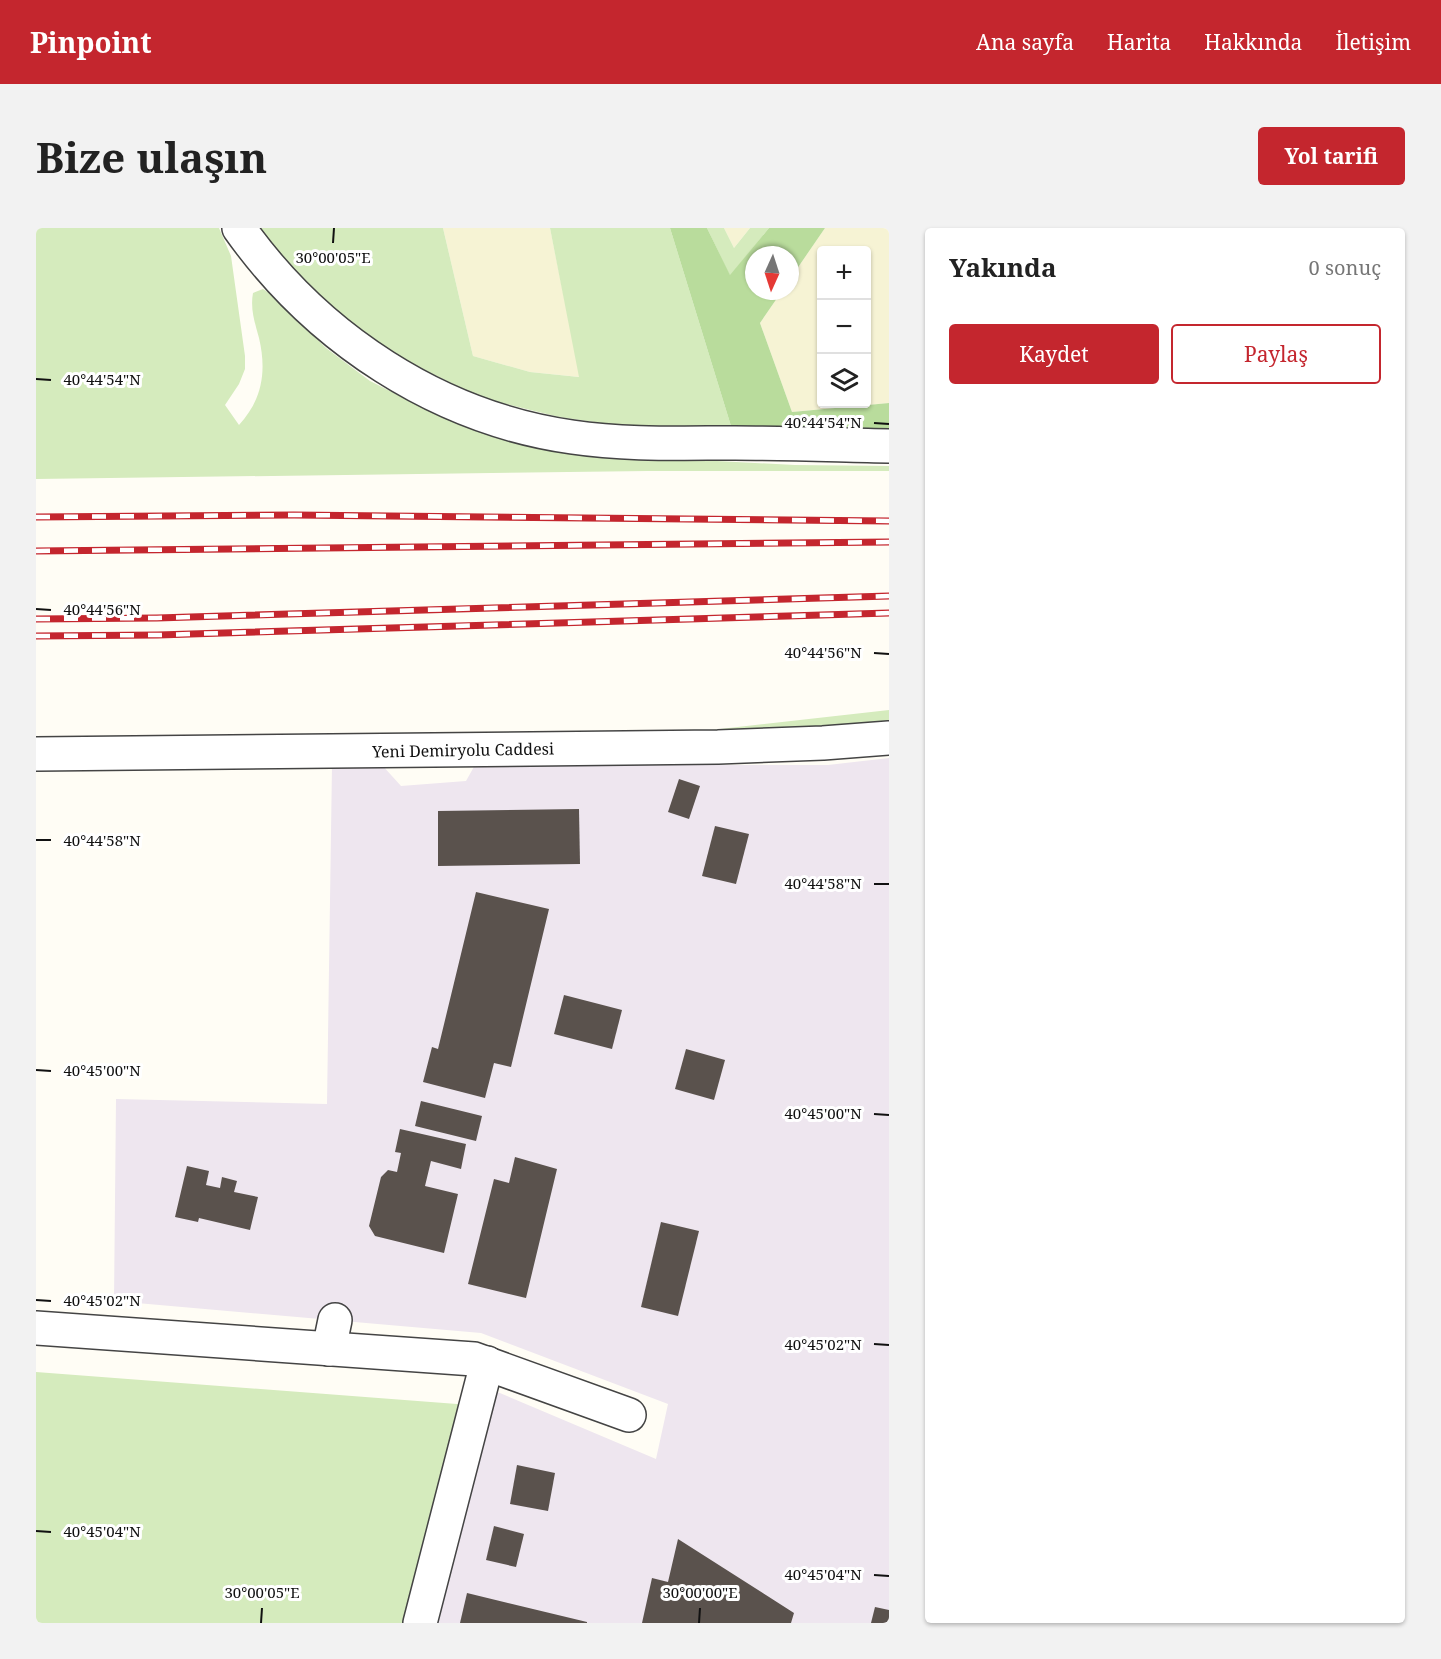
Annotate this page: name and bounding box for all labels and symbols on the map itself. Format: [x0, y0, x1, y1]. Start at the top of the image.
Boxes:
north arrow [745, 246, 799, 300]
text: 30°00'05"E [295, 247, 371, 267]
text: 40°44'54"N [63, 369, 141, 389]
text: 40°44'54"N [784, 412, 862, 432]
text: 40°44'56"N [63, 599, 141, 619]
text: 40°44'56"N [784, 642, 862, 662]
street label: Yeni Demiryolu Caddesi [371, 737, 554, 763]
text: 40°44'58"N [63, 830, 141, 850]
text: 40°44'58"N [784, 873, 862, 893]
text: 40°45'00"N [63, 1060, 141, 1080]
text: 40°45'00"N [784, 1103, 862, 1123]
text: 40°45'02"N [63, 1290, 141, 1310]
text: 40°45'02"N [784, 1334, 862, 1354]
text: 40°45'04"N [63, 1521, 141, 1541]
text: 40°45'04"N [784, 1564, 862, 1584]
text: 30°00'05"E [224, 1582, 300, 1602]
text: 30°00'00"E [662, 1582, 738, 1602]

